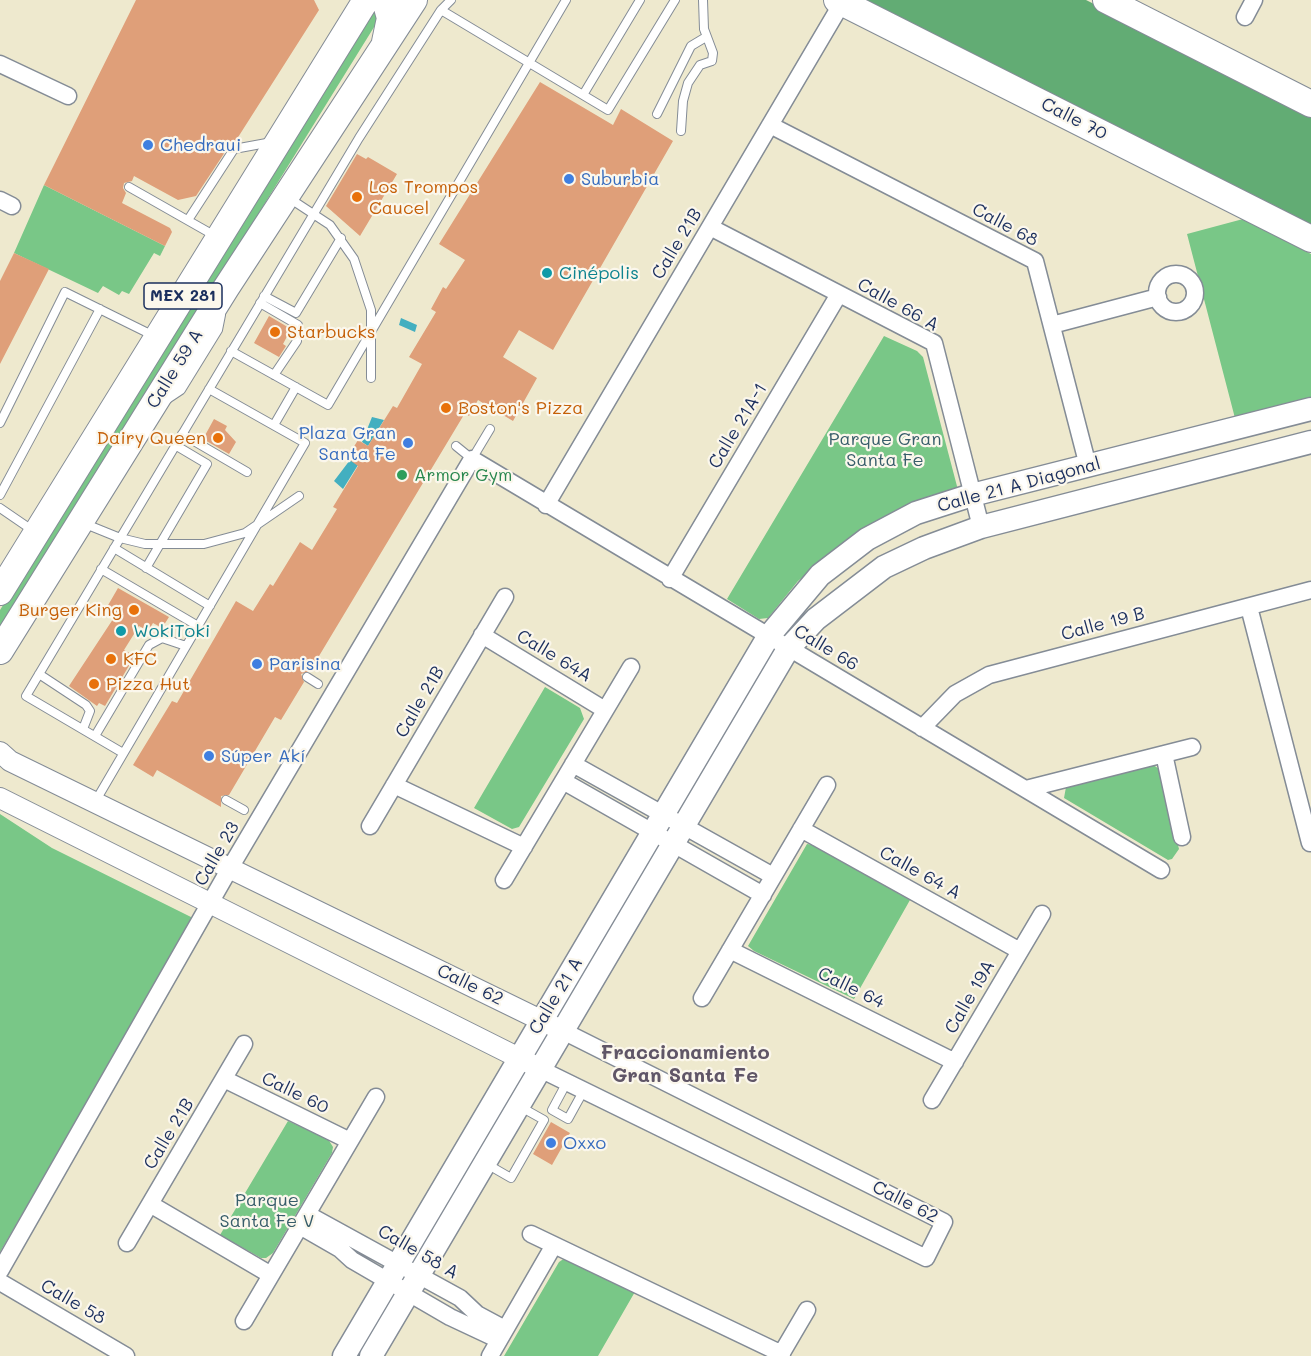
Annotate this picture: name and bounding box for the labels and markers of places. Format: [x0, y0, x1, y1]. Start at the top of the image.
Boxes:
place label: Chedraui [160, 134, 241, 156]
marker: Chedraui [141, 138, 155, 152]
place label: Suburbia [581, 168, 660, 190]
marker: Suburbia [562, 172, 576, 186]
place label: Los Trompos Caucel [369, 176, 478, 219]
marker: Los Trompos Caucel [350, 190, 364, 204]
place label: Cinépolis [559, 262, 639, 284]
marker: Cinépolis [540, 266, 554, 280]
place label: Starbucks [287, 321, 376, 343]
marker: Starbucks [268, 325, 282, 339]
place label: Boston's Pizza [458, 397, 583, 419]
marker: Boston's Pizza [439, 401, 453, 415]
place label: Plaza Gran Santa Fe [299, 422, 396, 464]
place label: Dairy Queen [97, 427, 206, 449]
marker: Dairy Queen [211, 431, 225, 445]
marker: Plaza Gran Santa Fe [401, 436, 415, 450]
place label: Armor Gym [414, 464, 512, 486]
marker: Armor Gym [395, 468, 409, 482]
place label: Burger King [19, 599, 122, 621]
marker: Burger King [127, 603, 141, 617]
place label: WokiToki [133, 620, 210, 642]
marker: WokiToki [114, 624, 128, 638]
place label: KFC [123, 648, 157, 670]
marker: KFC [104, 652, 118, 666]
place label: Parisina [269, 653, 341, 675]
marker: Parisina [250, 657, 264, 671]
place label: Pizza Hut [106, 673, 190, 695]
marker: Pizza Hut [87, 677, 101, 691]
place label: Súper Akí [221, 745, 306, 767]
marker: Súper Akí [202, 749, 216, 763]
place label: Oxxo [563, 1132, 606, 1154]
marker: Oxxo [544, 1136, 558, 1150]

